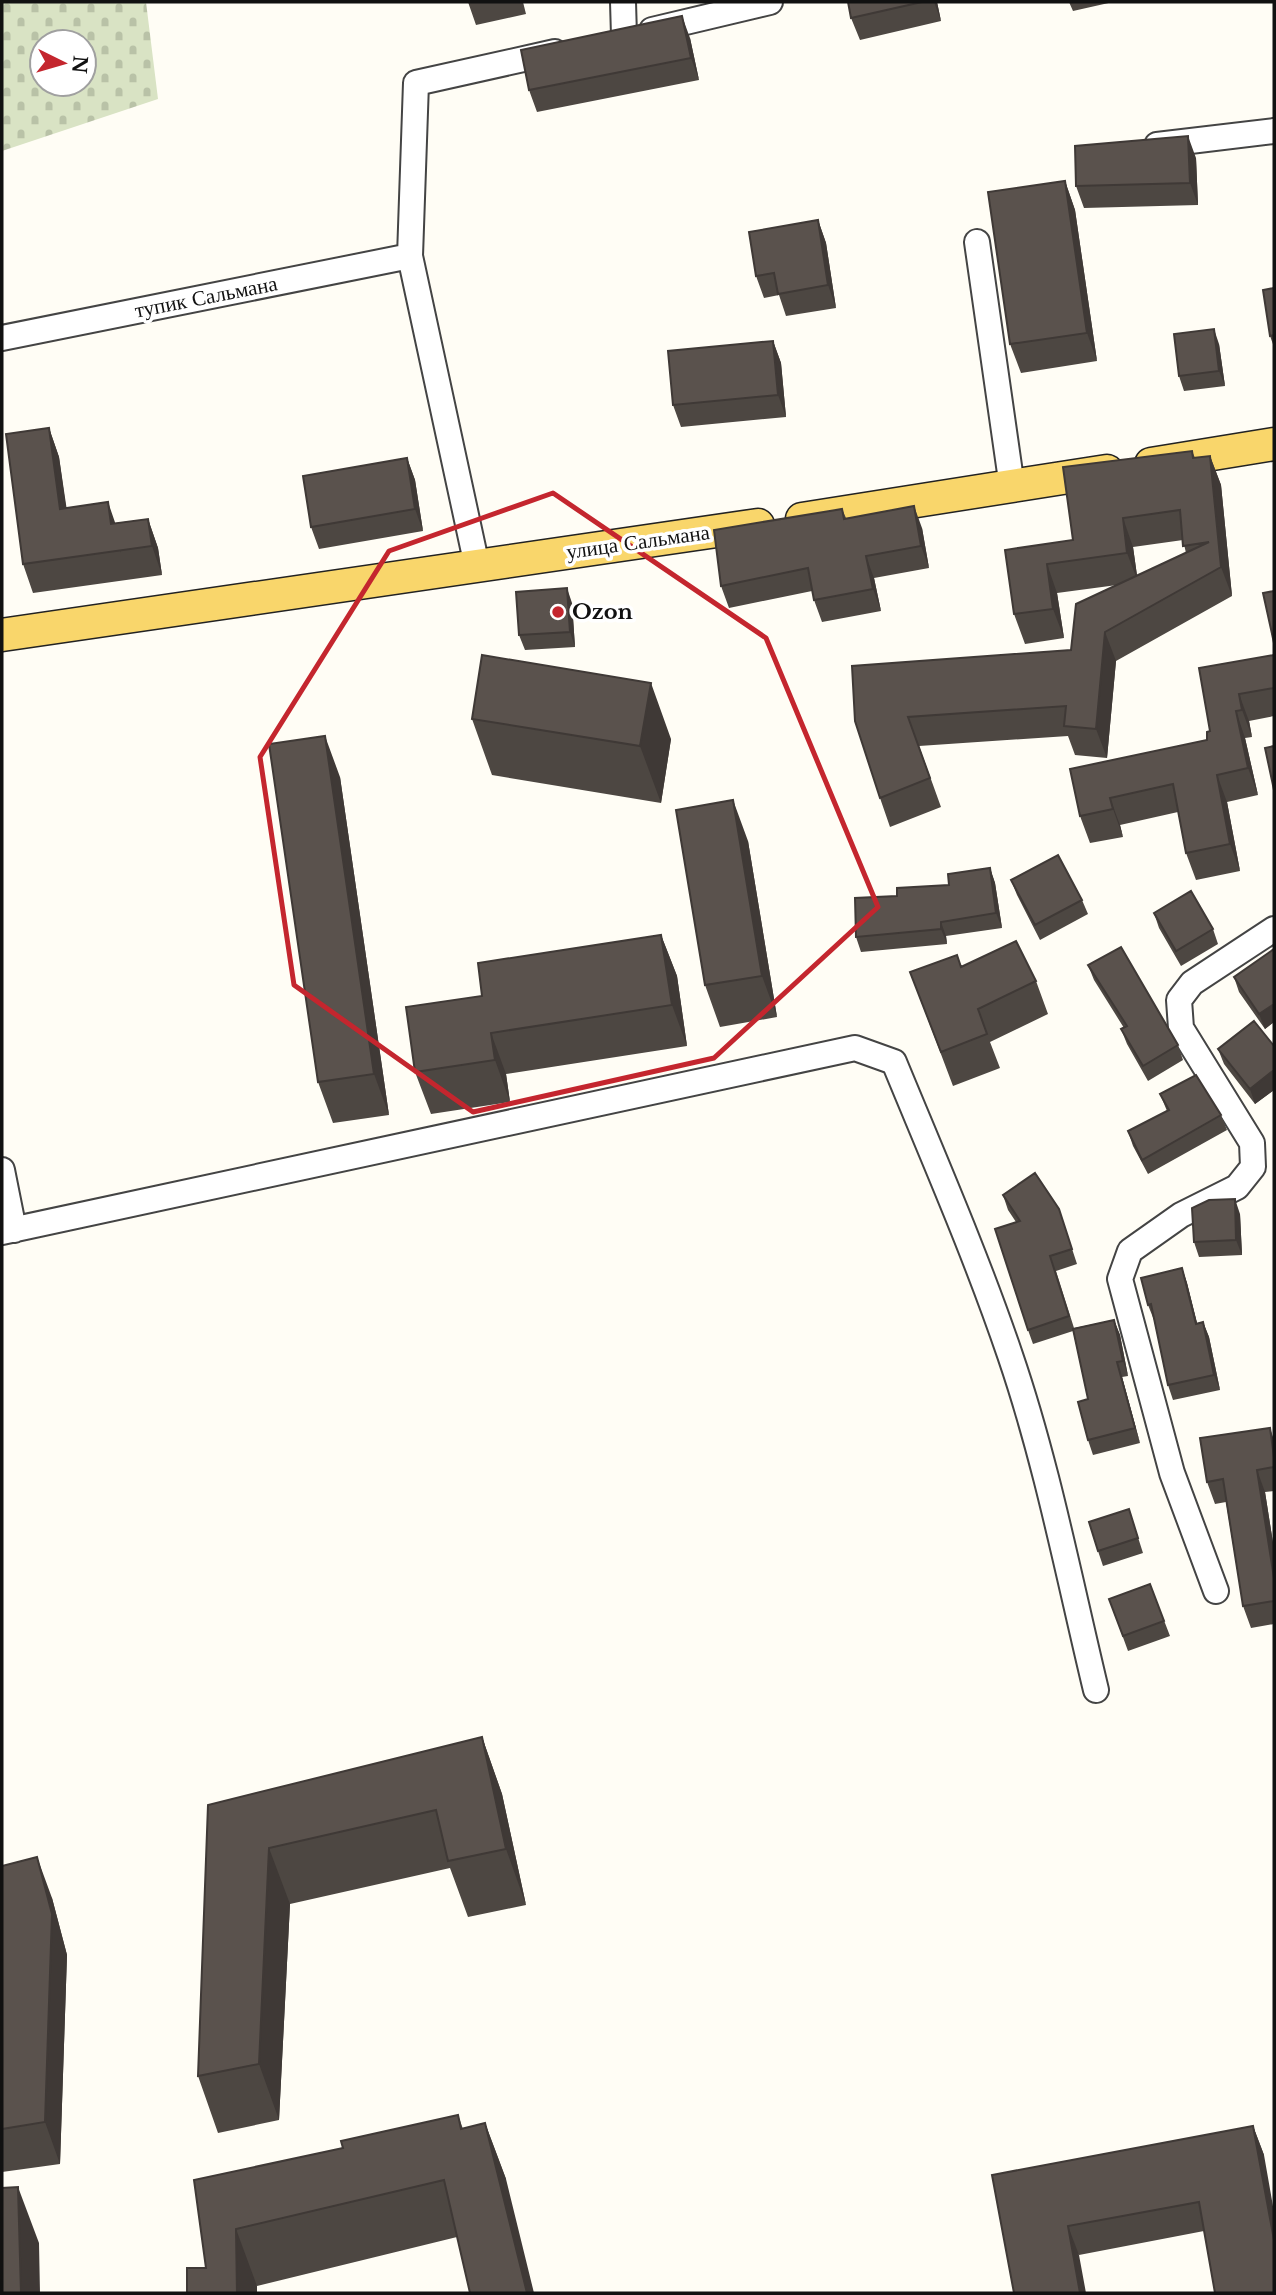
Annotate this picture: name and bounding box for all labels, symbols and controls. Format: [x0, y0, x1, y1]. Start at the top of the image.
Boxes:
north arrow [28, 28, 98, 98]
text: N [67, 55, 92, 74]
street label: тупик Сальмана [132, 270, 280, 324]
street label: улица Сальмана [565, 519, 712, 565]
place label: Ozon [572, 599, 633, 625]
marker: Ozon [550, 604, 566, 620]

